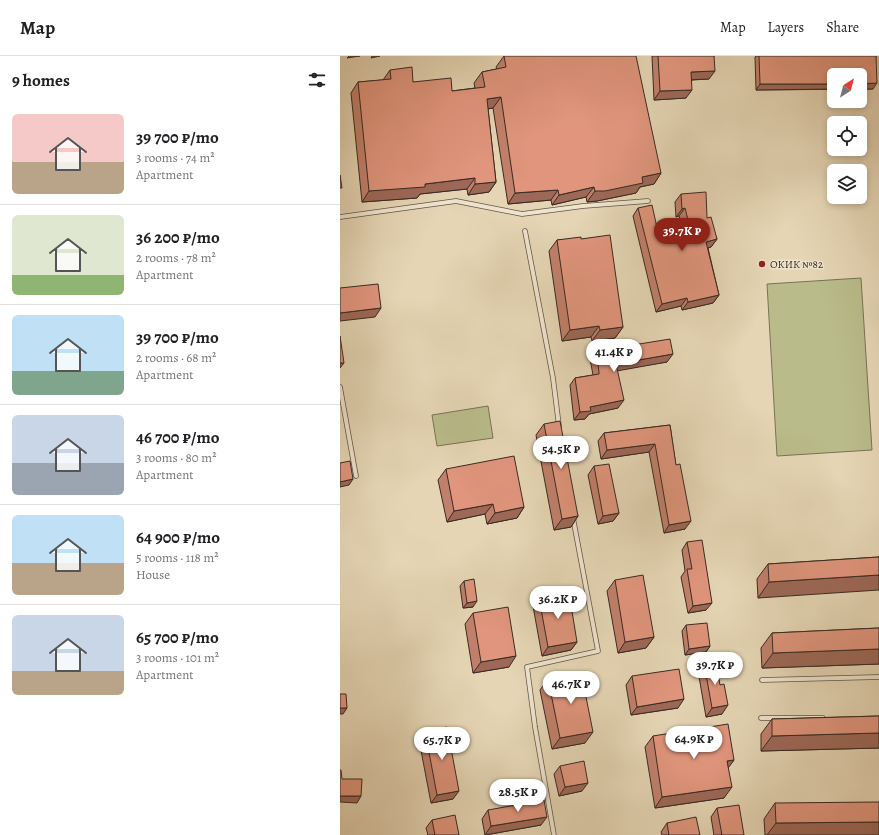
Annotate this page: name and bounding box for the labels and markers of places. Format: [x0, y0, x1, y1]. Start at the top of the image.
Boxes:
pin: 39.7K ₽ [645, 218, 719, 252]
place label: ОКИК №82 [770, 257, 823, 272]
marker: ОКИК №82 [757, 259, 767, 269]
pin: 41.4K ₽ [577, 339, 651, 373]
pin: 54.5K ₽ [524, 436, 598, 470]
pin: 36.2K ₽ [521, 586, 595, 620]
pin: 39.7K ₽ [678, 652, 752, 686]
pin: 46.7K ₽ [534, 671, 608, 705]
pin: 64.9K ₽ [657, 726, 731, 760]
pin: 65.7K ₽ [405, 727, 479, 761]
pin: 28.5K ₽ [481, 779, 555, 813]

